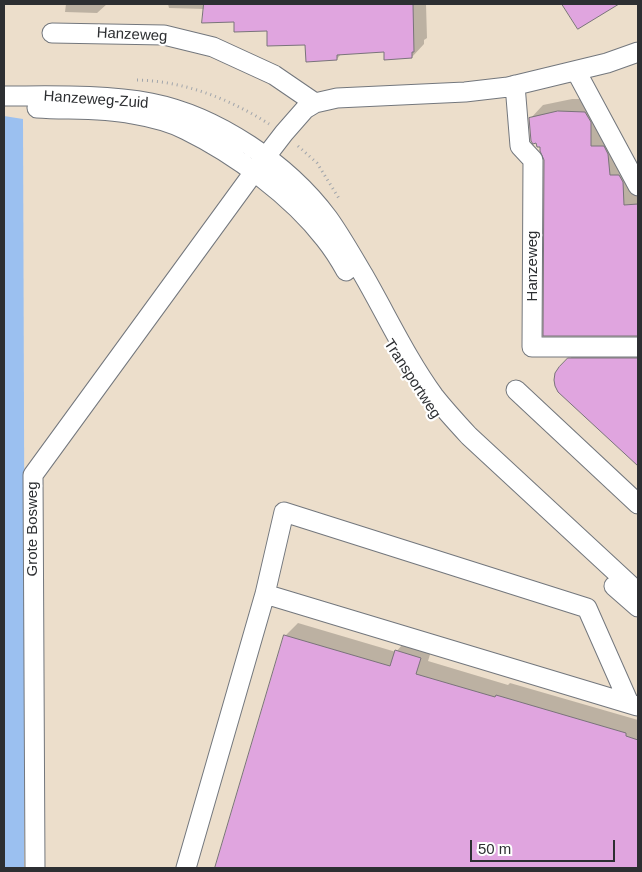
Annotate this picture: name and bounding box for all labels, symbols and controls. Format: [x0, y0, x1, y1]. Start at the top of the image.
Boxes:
street label: Hanzeweg [96, 24, 168, 46]
street label: Hanzeweg-Zuid [43, 87, 149, 113]
street label: Hanzeweg [524, 231, 542, 301]
street label: Transportweg [380, 336, 444, 422]
street label: Grote Bosweg [24, 481, 42, 577]
scale bar [472, 830, 617, 862]
text: 50 m [478, 840, 511, 857]

